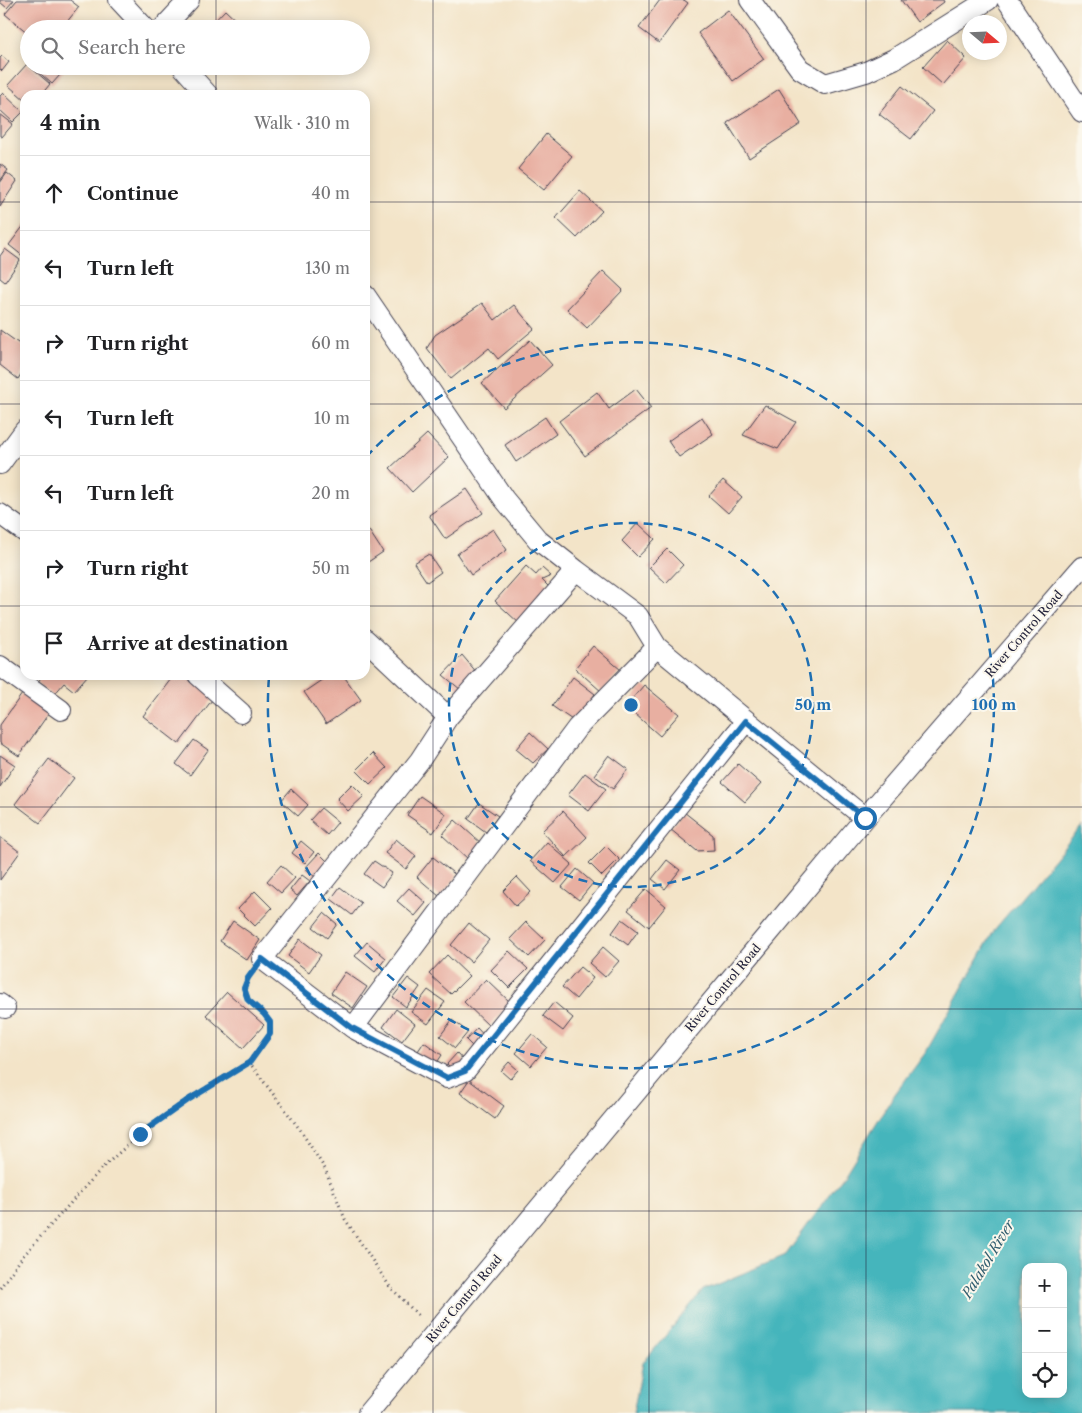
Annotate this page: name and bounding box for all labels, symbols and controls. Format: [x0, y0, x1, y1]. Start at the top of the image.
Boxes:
north arrow [962, 15, 1007, 60]
search box [20, 20, 370, 75]
icon: search [38, 34, 66, 62]
text: Search here [78, 36, 186, 59]
text: 4 min [40, 110, 101, 135]
text: Walk · 310 m [254, 113, 350, 133]
icon: ahead [40, 179, 68, 207]
text: Continue [87, 182, 179, 205]
text: 40 m [311, 183, 350, 203]
icon: left [40, 254, 68, 282]
text: Turn left [87, 257, 174, 280]
text: 130 m [305, 258, 350, 278]
icon: right [40, 329, 68, 357]
text: Turn right [87, 332, 188, 355]
text: 60 m [311, 333, 350, 353]
icon: left [40, 404, 68, 432]
text: Turn left [87, 407, 174, 430]
text: 10 m [314, 408, 350, 428]
icon: left [40, 479, 68, 507]
text: Turn left [87, 482, 174, 505]
text: 20 m [311, 483, 350, 503]
icon: right [40, 554, 68, 582]
text: Turn right [87, 557, 188, 580]
text: 50 m [312, 558, 350, 578]
street label: River Control Road [982, 587, 1066, 680]
icon: arrive [40, 629, 68, 657]
text: Arrive at destination [87, 632, 288, 655]
text: 50 m [795, 695, 831, 714]
text: 100 m [972, 695, 1016, 714]
centre of rings [622, 696, 640, 714]
route start [854, 807, 877, 830]
street label: River Control Road [681, 940, 764, 1035]
route end [129, 1123, 152, 1146]
water label: Palakol River [957, 1215, 1019, 1302]
street label: River Control Road [422, 1251, 505, 1346]
map controls [1022, 1263, 1067, 1398]
button: + [1022, 1263, 1067, 1308]
button: − [1022, 1308, 1067, 1353]
button: locate [1022, 1353, 1067, 1398]

